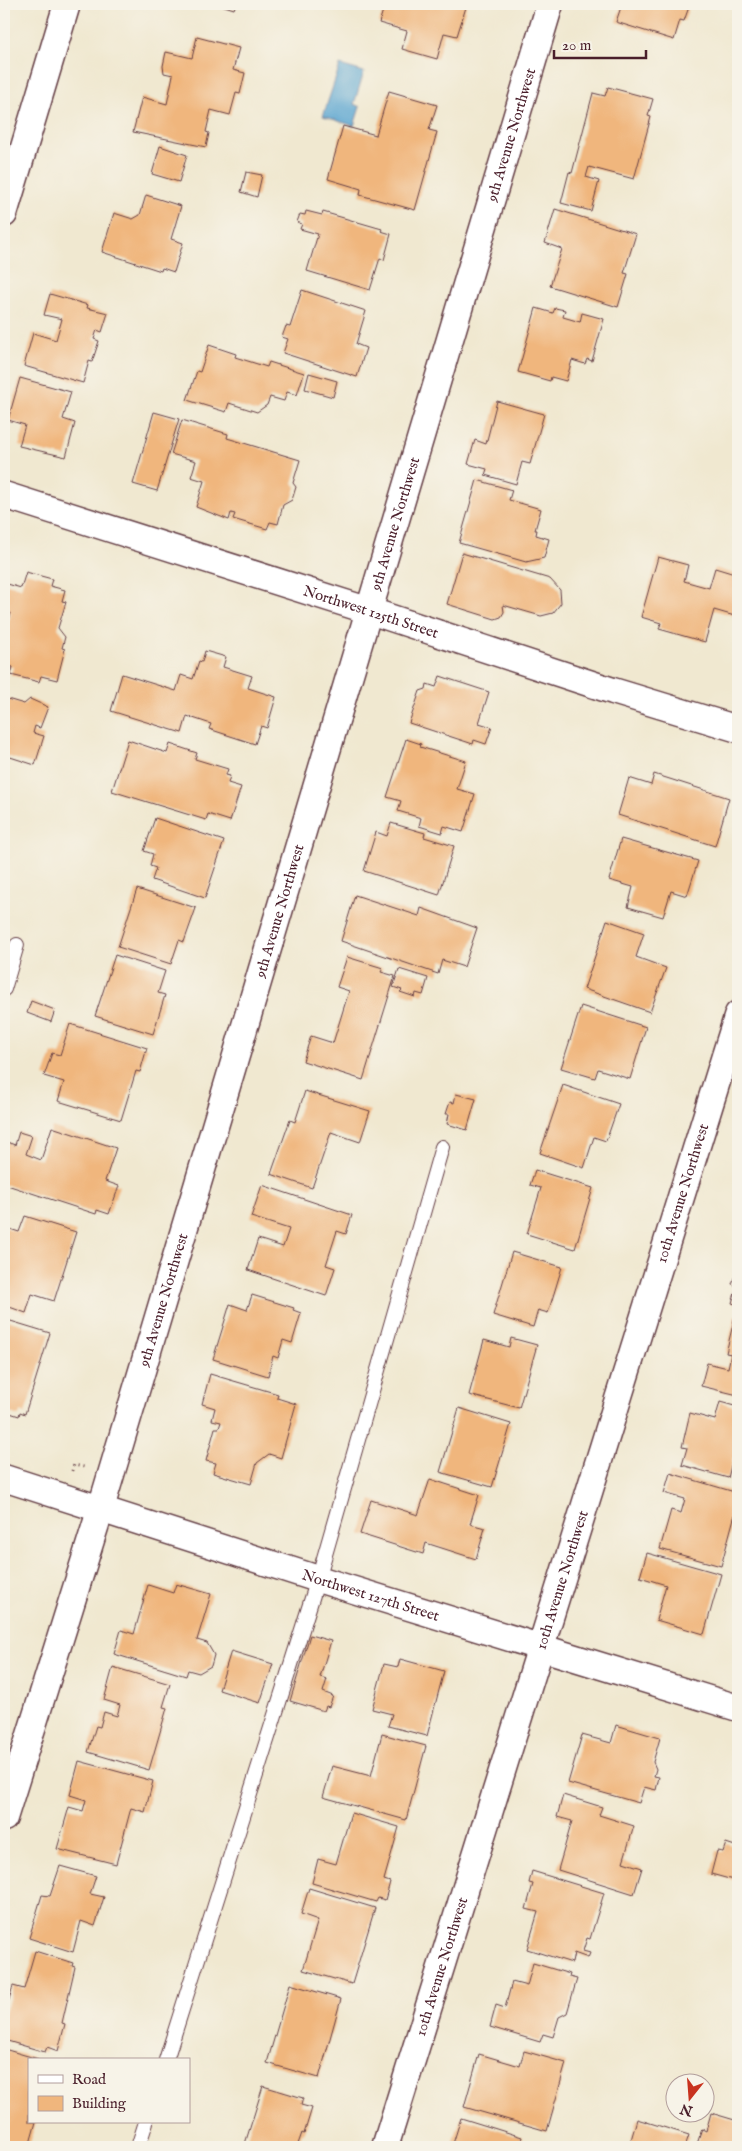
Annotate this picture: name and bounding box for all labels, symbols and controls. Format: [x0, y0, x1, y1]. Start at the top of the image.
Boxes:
scale bar [554, 28, 647, 60]
text: 20 m [562, 36, 592, 55]
street label: 9th Avenue Northwest [482, 66, 540, 205]
street label: 9th Avenue Northwest [366, 455, 424, 594]
street label: Northwest 125th Street [301, 581, 441, 643]
street label: 9th Avenue Northwest [251, 842, 309, 981]
street label: 10th Avenue Northwest [652, 1121, 713, 1265]
street label: 9th Avenue Northwest [134, 1231, 192, 1370]
street label: 10th Avenue Northwest [532, 1508, 593, 1652]
street label: Northwest 127th Street [300, 1565, 442, 1626]
street label: 10th Avenue Northwest [411, 1895, 472, 2039]
legend [28, 2058, 190, 2124]
text: Road [72, 2070, 107, 2089]
north arrow [664, 2074, 714, 2124]
text: Building [72, 2094, 127, 2113]
text: N [678, 2099, 696, 2120]

